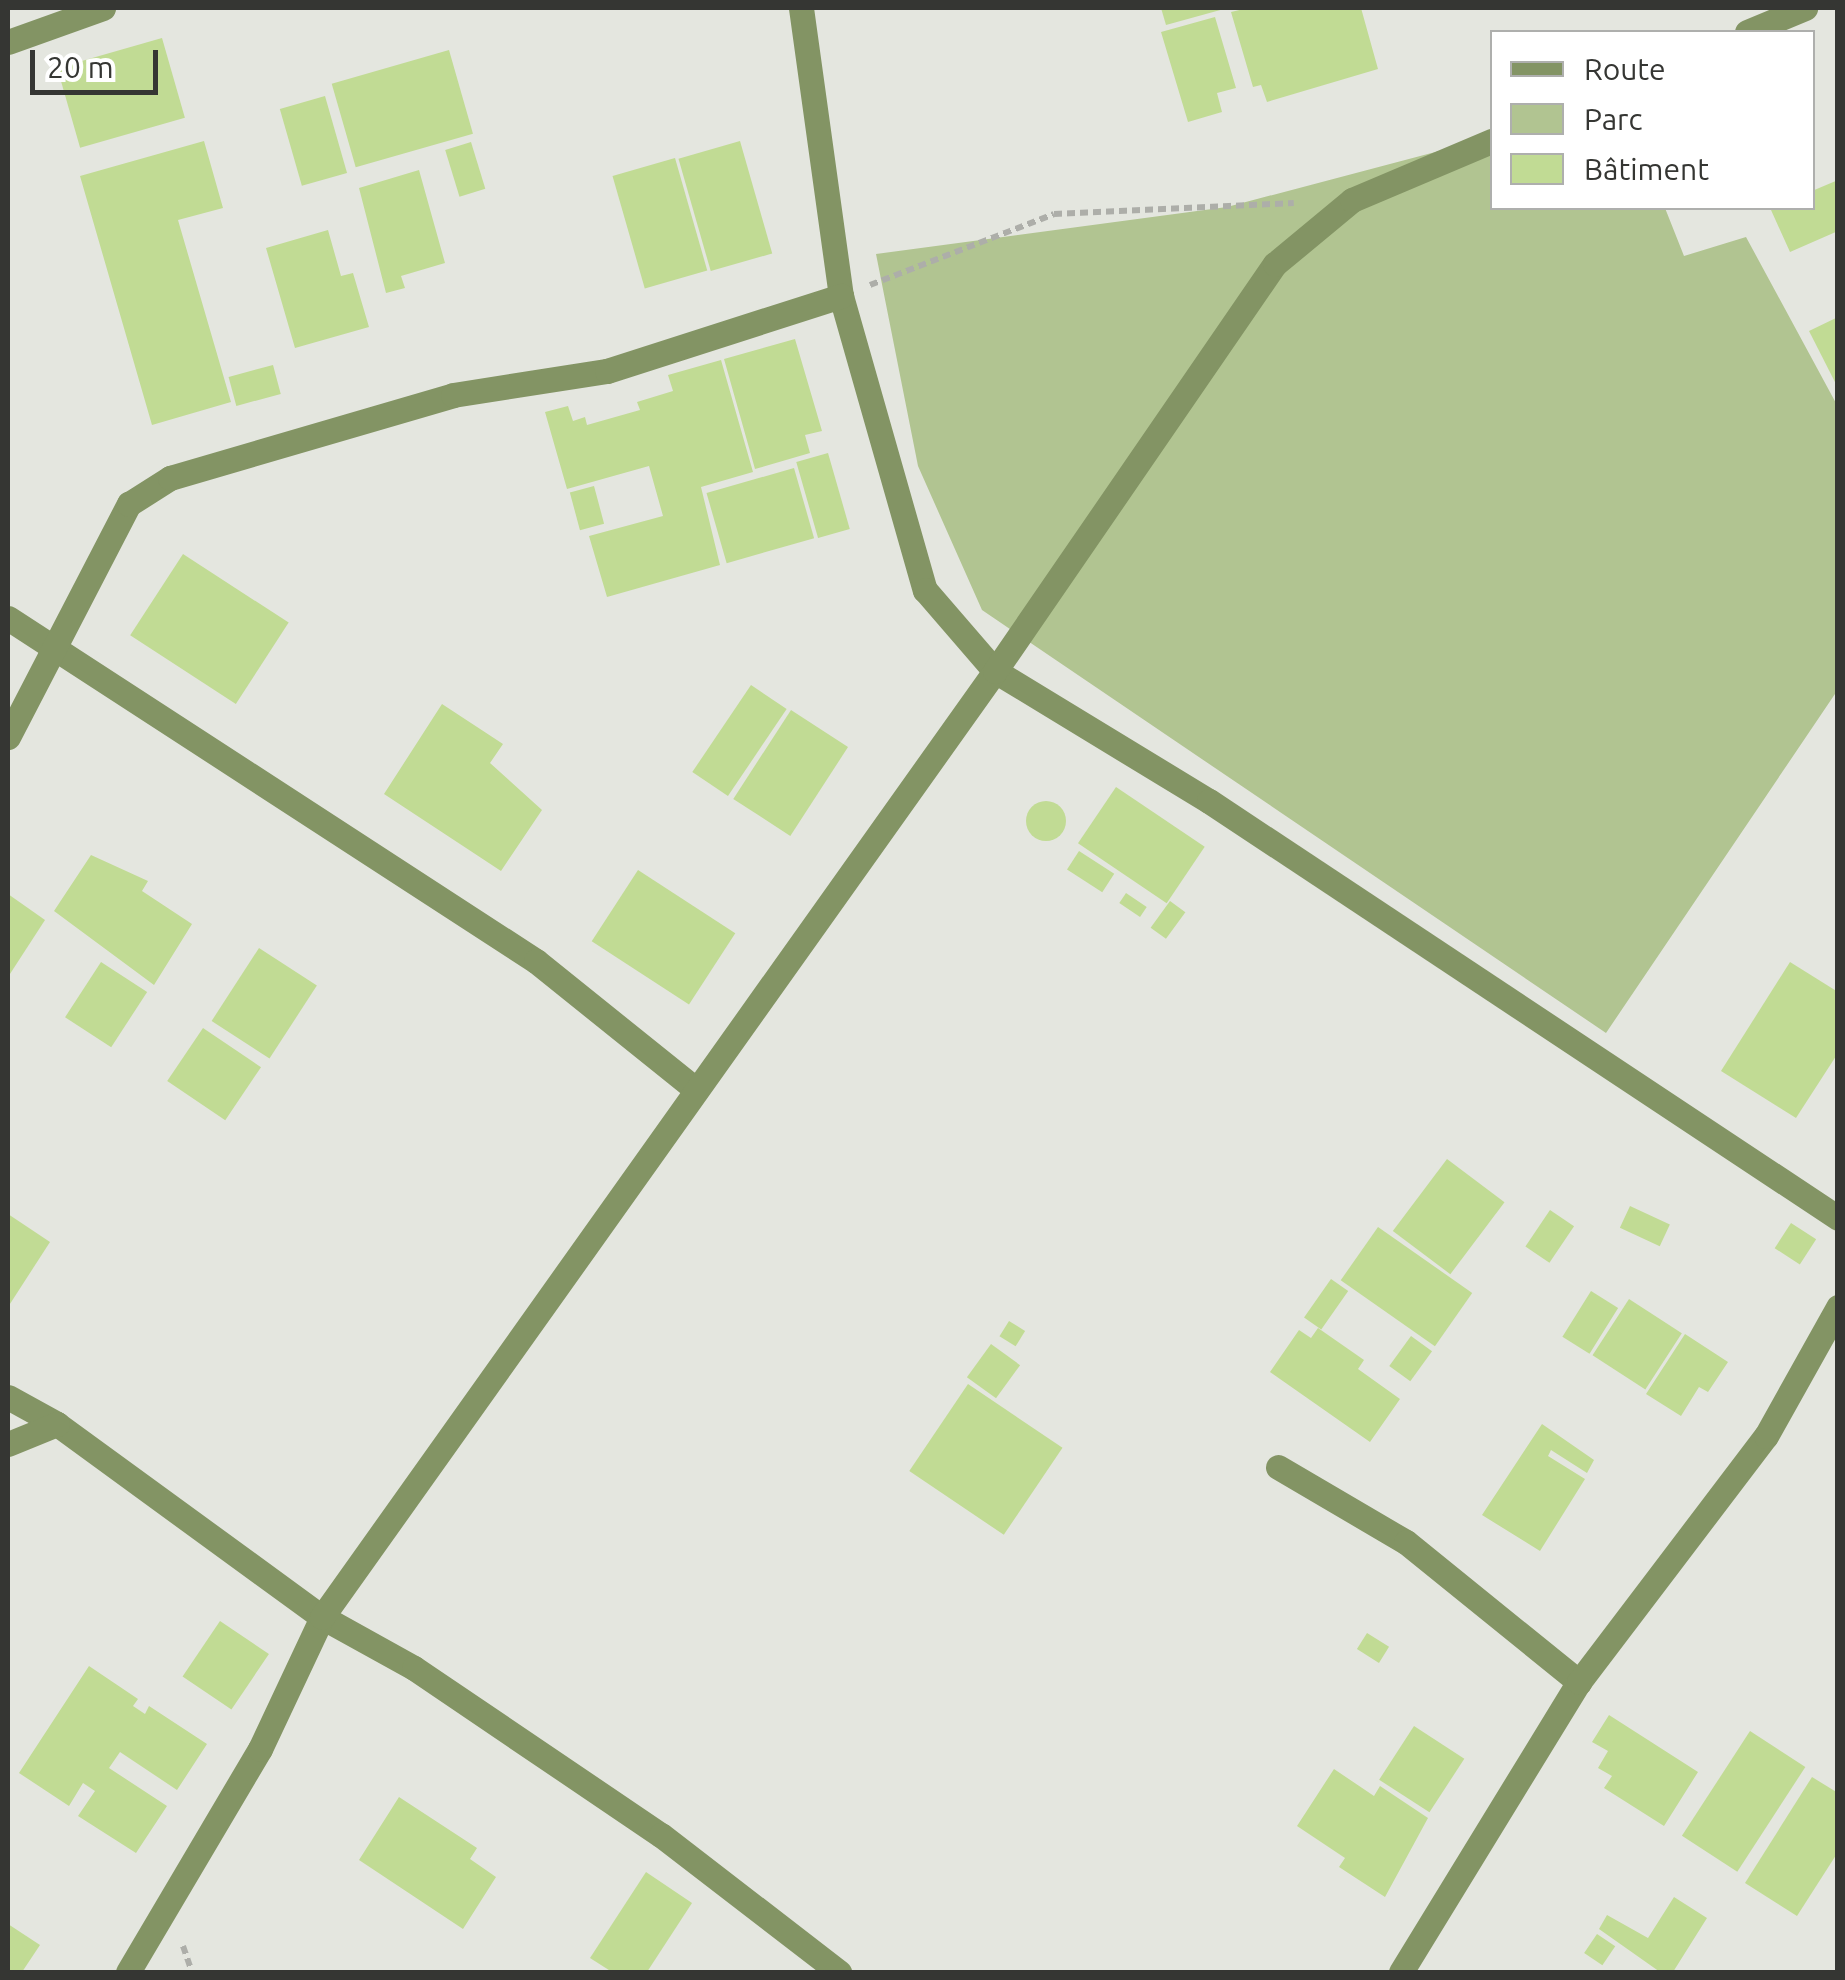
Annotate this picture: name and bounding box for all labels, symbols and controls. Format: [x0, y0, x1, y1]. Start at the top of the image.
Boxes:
scale bar [35, 30, 162, 92]
legend [1490, 30, 1815, 210]
text: 20 m [47, 50, 114, 84]
text: Route [1584, 52, 1666, 86]
text: Parc [1584, 102, 1642, 136]
text: Bâtiment [1584, 152, 1709, 186]

